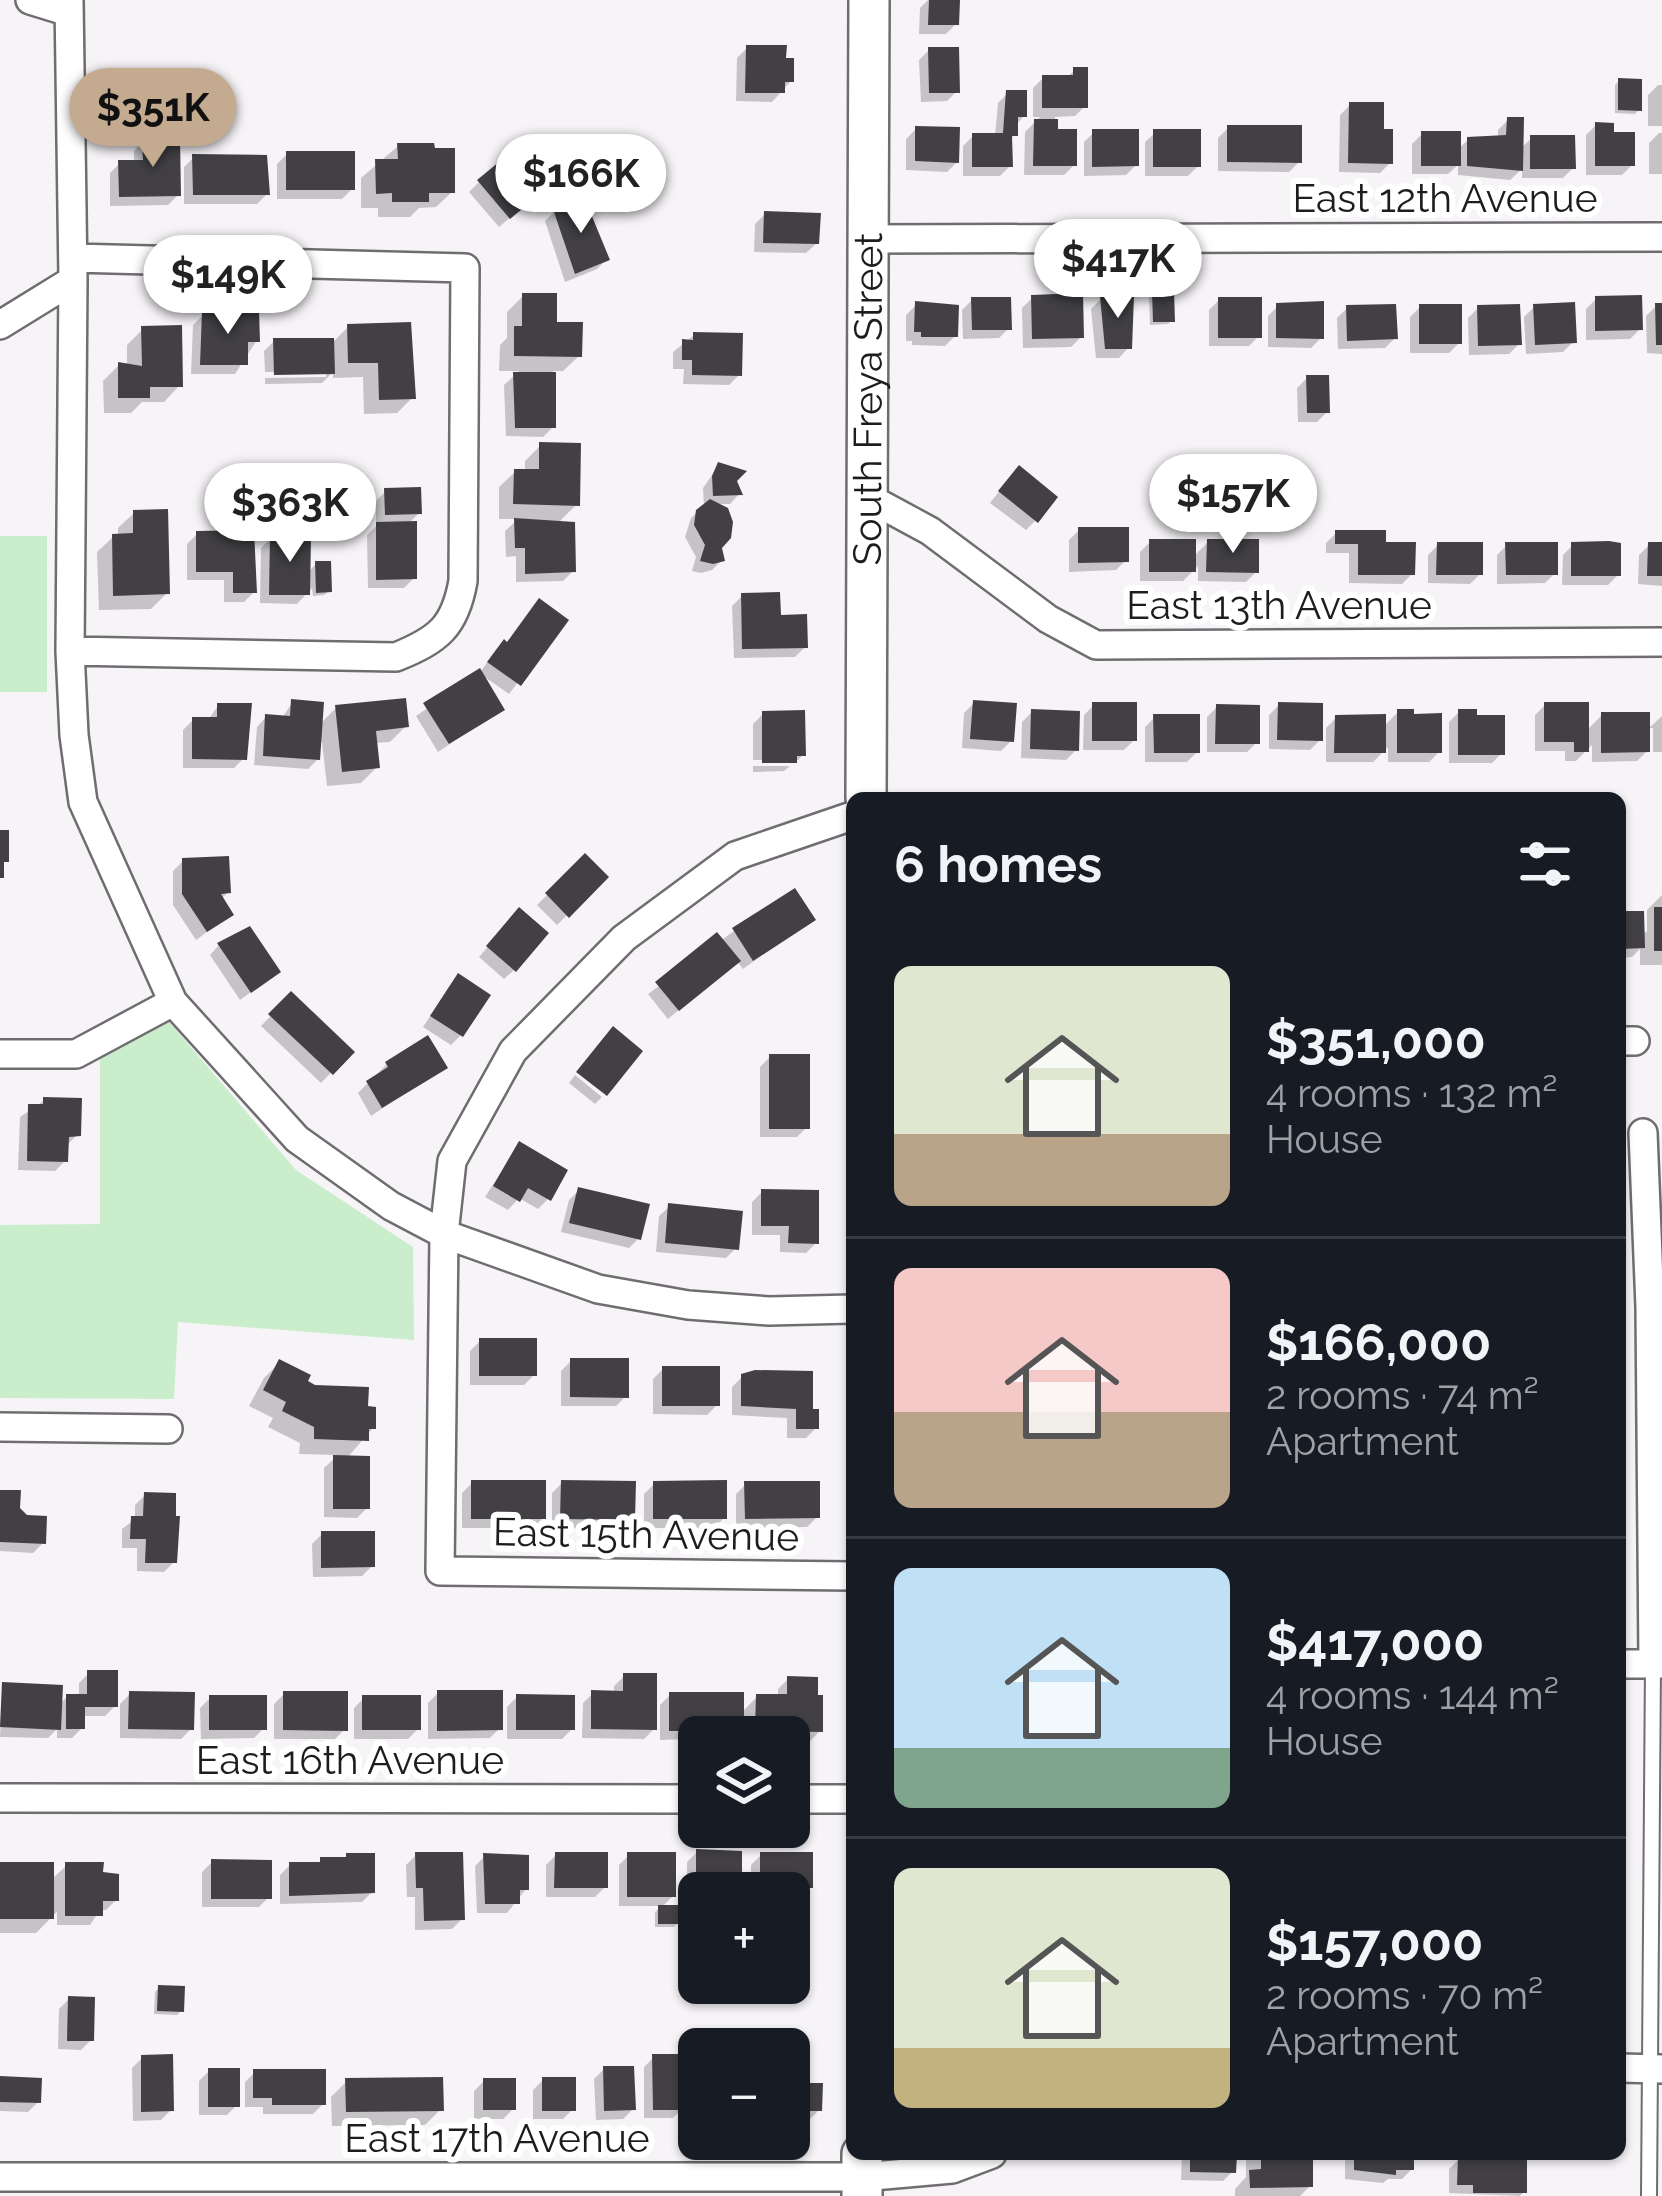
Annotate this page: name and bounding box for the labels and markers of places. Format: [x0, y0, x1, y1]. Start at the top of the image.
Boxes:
pin: $351K [69, 68, 237, 170]
pin: $166K [497, 134, 665, 236]
pin: $417K [1034, 219, 1202, 321]
pin: $149K [144, 235, 312, 337]
pin: $157K [1149, 454, 1317, 556]
pin: $363K [206, 463, 374, 565]

